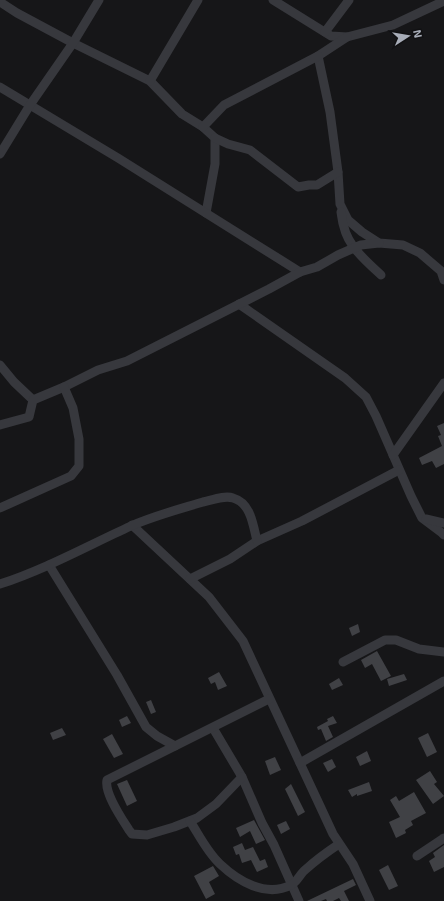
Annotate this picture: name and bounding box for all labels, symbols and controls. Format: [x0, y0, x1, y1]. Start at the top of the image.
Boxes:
north arrow [388, 16, 428, 56]
text: N [411, 29, 425, 39]

